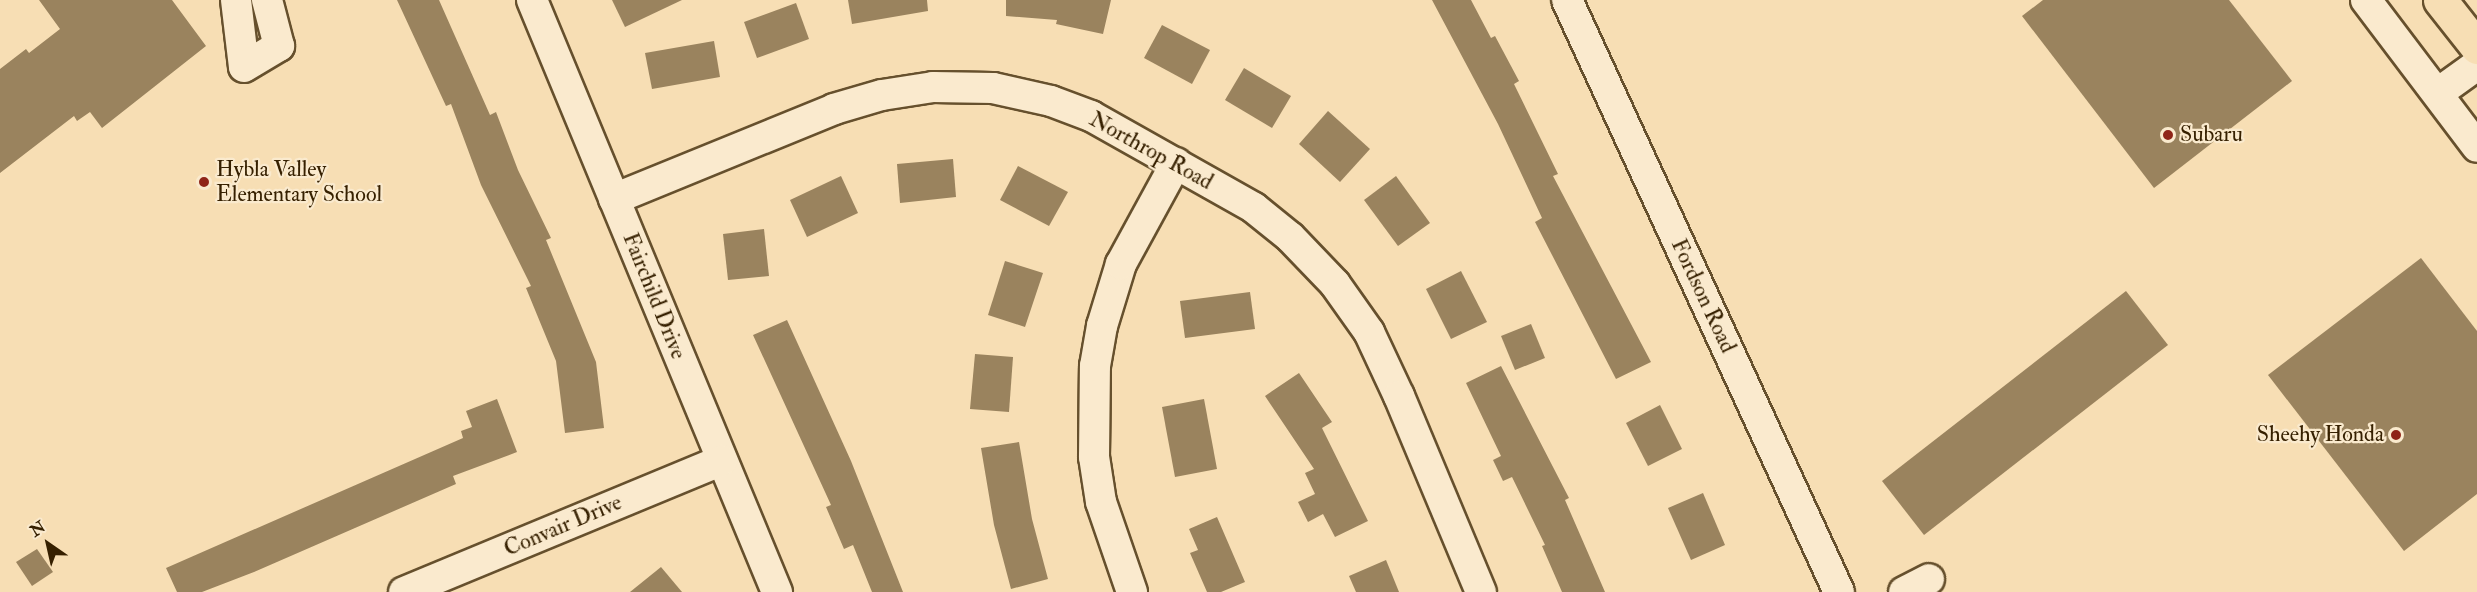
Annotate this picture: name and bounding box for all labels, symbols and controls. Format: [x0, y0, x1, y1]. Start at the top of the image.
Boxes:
street label: Northrop Road [1085, 106, 1217, 196]
place label: Subaru [2180, 122, 2243, 148]
marker: Subaru [2161, 128, 2175, 142]
place label: Hybla Valley Elementary School [216, 156, 382, 208]
marker: Hybla Valley Elementary School [197, 175, 211, 189]
street label: Fairchild Drive [617, 229, 691, 363]
street label: Fordson Road [1665, 235, 1741, 357]
place label: Sheehy Honda [2257, 422, 2384, 448]
marker: Sheehy Honda [2389, 428, 2403, 442]
street label: Convair Drive [500, 489, 626, 563]
north arrow [18, 514, 78, 574]
text: N [26, 517, 49, 541]

